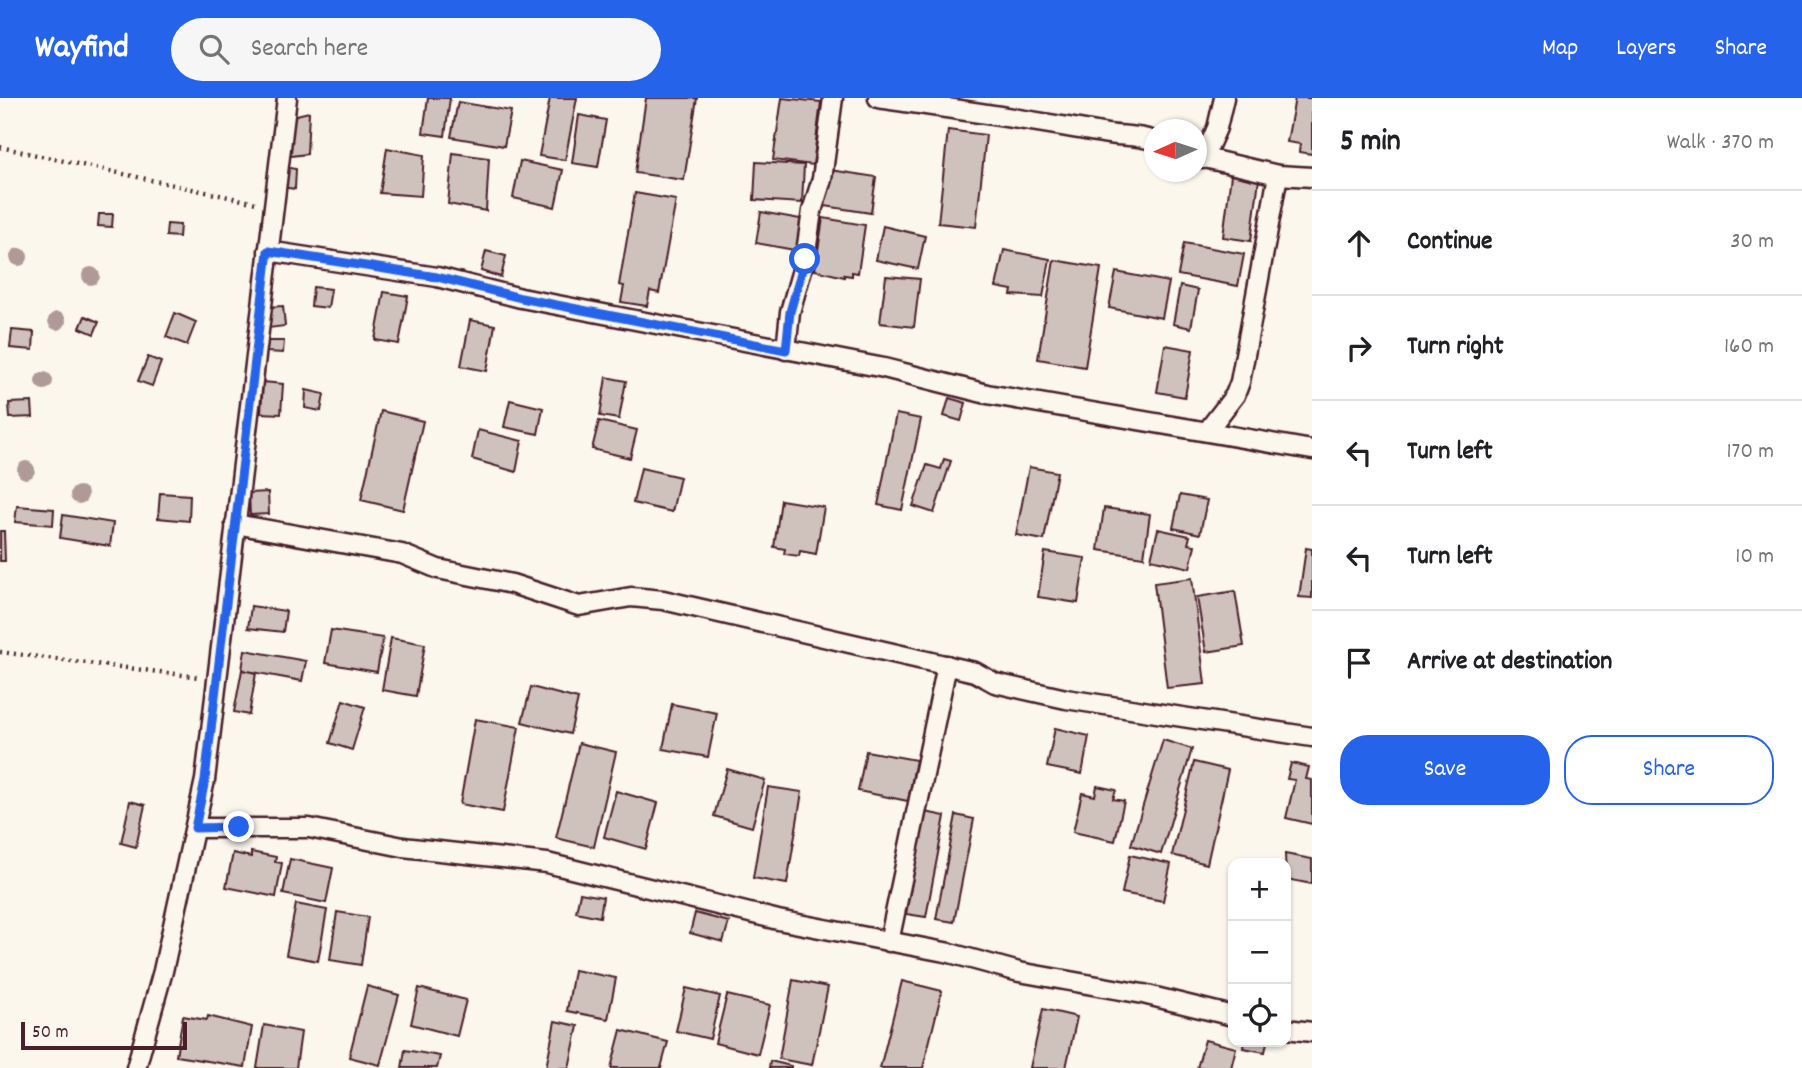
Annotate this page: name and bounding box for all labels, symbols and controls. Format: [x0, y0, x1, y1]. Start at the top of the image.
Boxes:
search box [171, 18, 661, 81]
text: Wayfind [35, 26, 129, 73]
icon: search [195, 30, 233, 68]
text: Search here [251, 31, 368, 68]
text: Map [1542, 32, 1578, 66]
text: Layers [1616, 32, 1677, 66]
text: Share [1715, 32, 1767, 66]
north arrow [1144, 119, 1207, 182]
text: 5 min [1340, 122, 1401, 165]
text: Walk · 370 m [1667, 127, 1774, 160]
icon: ahead [1340, 224, 1378, 262]
text: Continue [1407, 224, 1492, 261]
text: 30 m [1730, 226, 1774, 259]
route start [789, 243, 820, 274]
icon: right [1340, 329, 1378, 367]
text: Turn right [1407, 329, 1504, 366]
text: 160 m [1724, 331, 1774, 364]
icon: left [1340, 434, 1378, 472]
text: Turn left [1407, 434, 1493, 471]
text: 170 m [1727, 436, 1774, 469]
icon: left [1340, 539, 1378, 577]
text: Turn left [1407, 539, 1493, 576]
text: 10 m [1735, 541, 1774, 574]
icon: arrive [1340, 644, 1378, 682]
text: Arrive at destination [1407, 644, 1612, 681]
button: Save [1340, 735, 1550, 805]
button: Share [1564, 735, 1774, 805]
route end [223, 811, 254, 842]
map controls [1228, 858, 1291, 1047]
button: + [1228, 858, 1291, 921]
button: − [1228, 921, 1291, 984]
button: locate [1228, 984, 1291, 1047]
scale bar [21, 1019, 187, 1051]
text: 50 m [32, 1020, 69, 1047]

